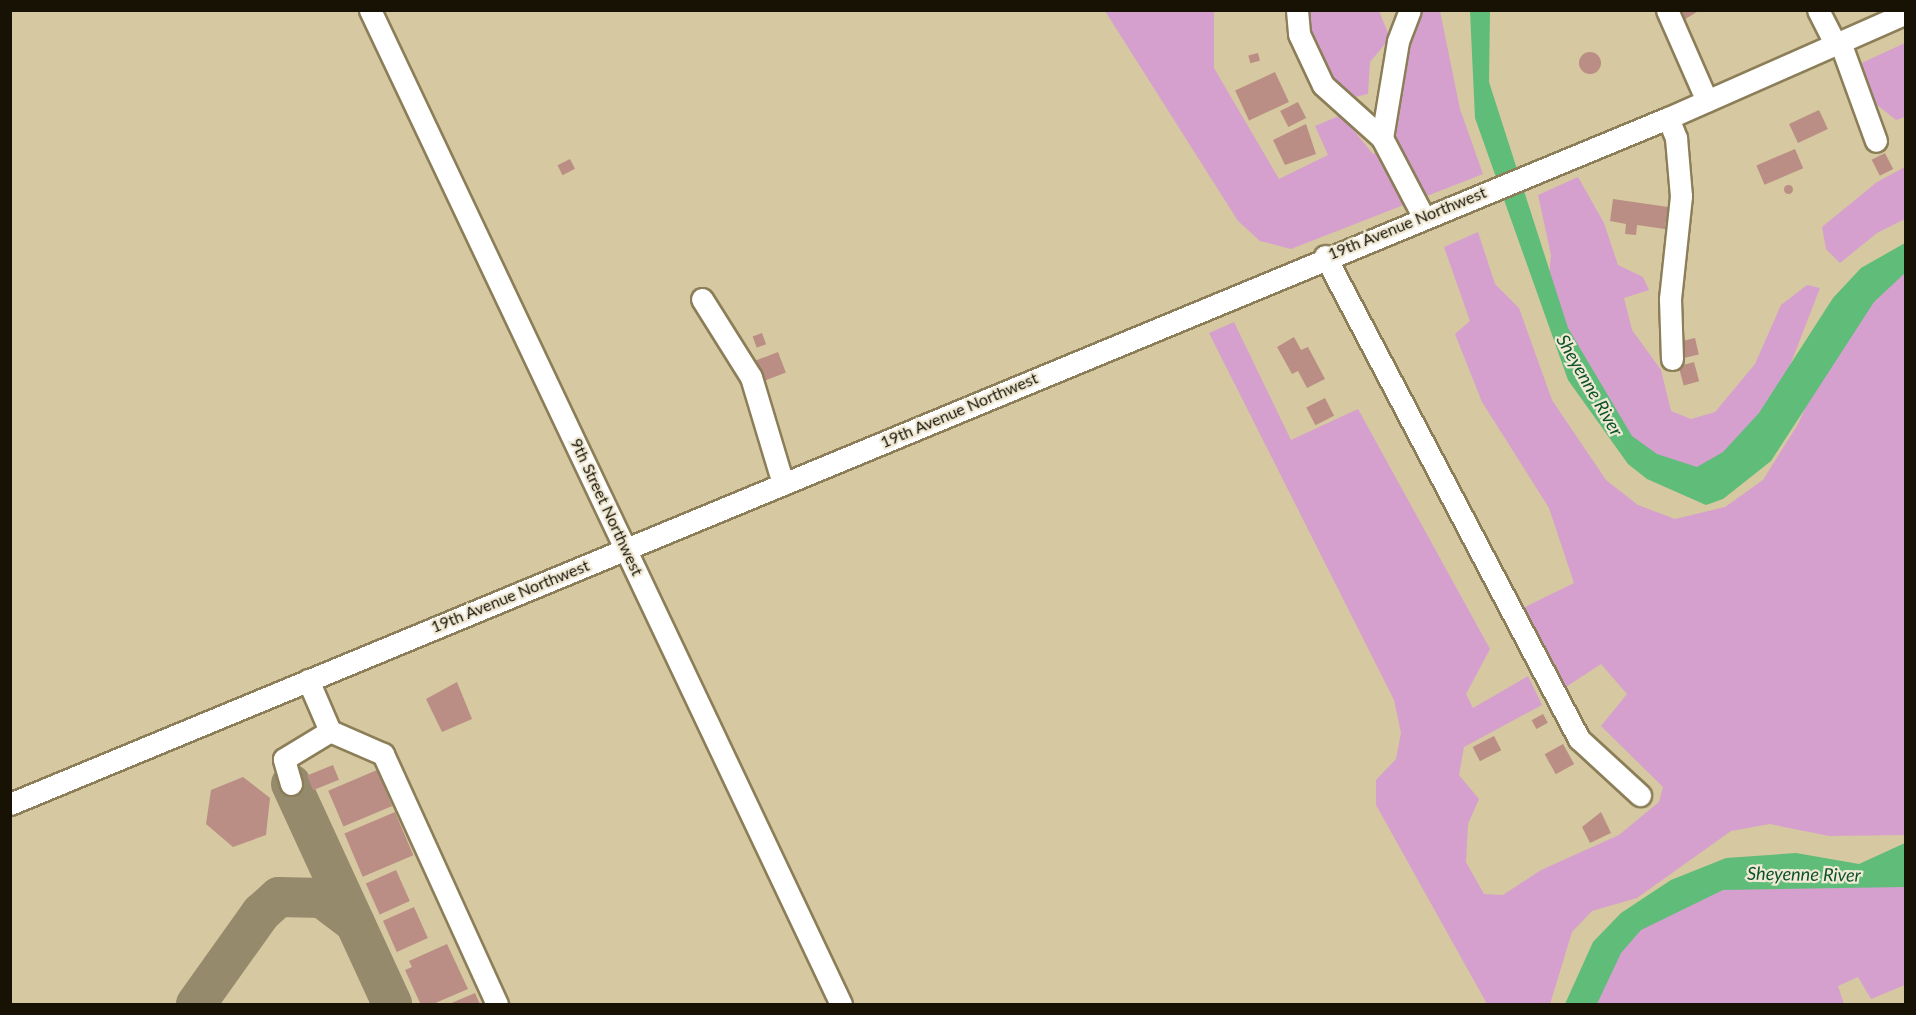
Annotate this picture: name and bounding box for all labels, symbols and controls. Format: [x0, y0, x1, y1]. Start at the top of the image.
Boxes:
street label: 19th Avenue Northwest [1325, 182, 1489, 264]
water label: Sheyenne River [1552, 330, 1628, 440]
street label: 19th Avenue Northwest [877, 368, 1041, 452]
street label: 9th Street Northwest [567, 435, 647, 579]
street label: 19th Avenue Northwest [428, 555, 592, 637]
water label: Sheyenne River [1747, 862, 1861, 886]

